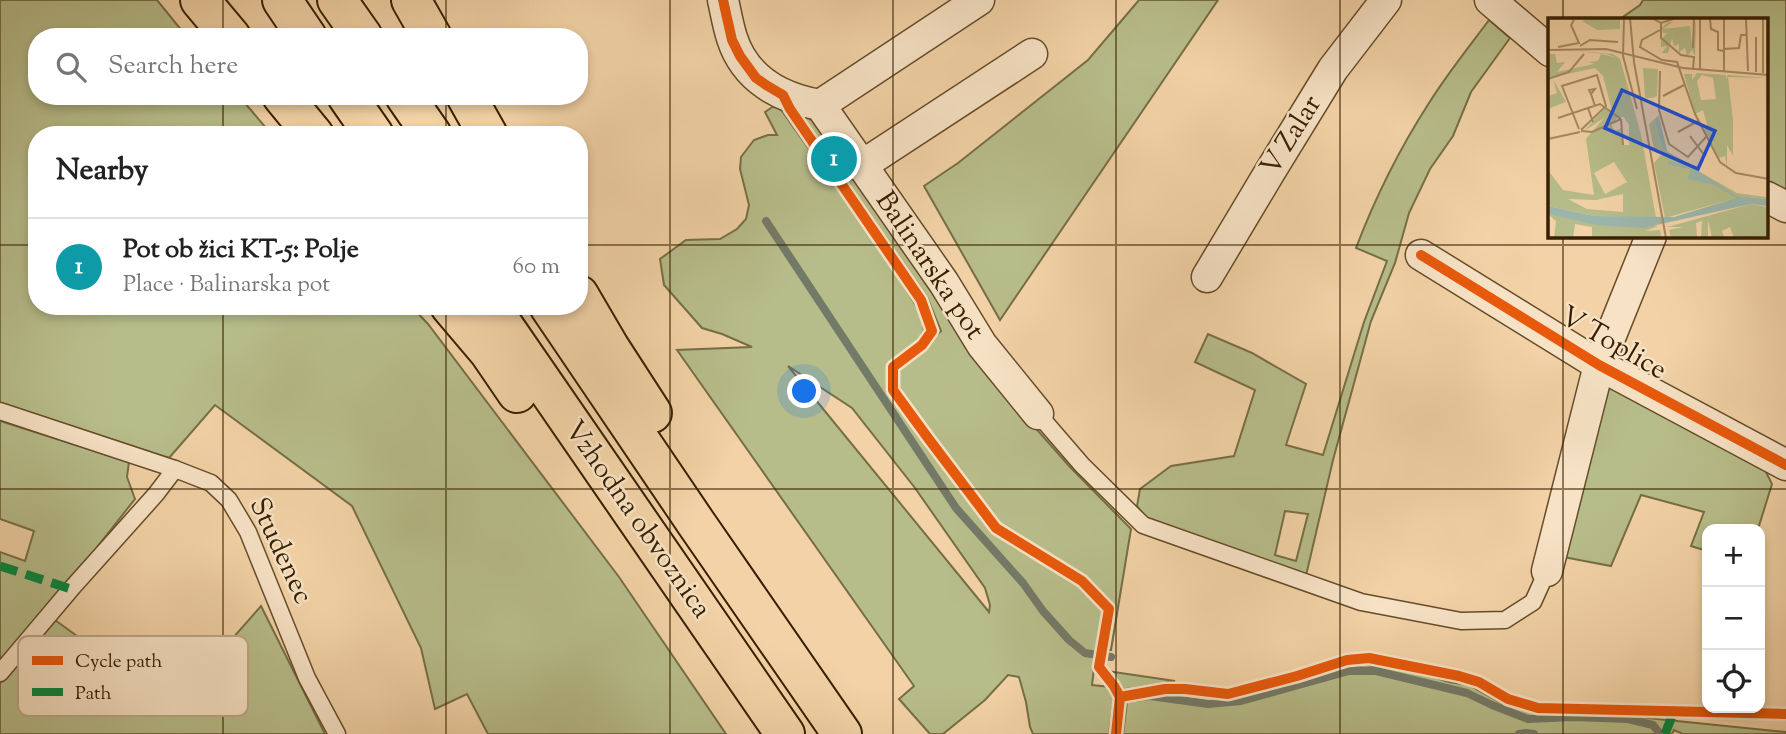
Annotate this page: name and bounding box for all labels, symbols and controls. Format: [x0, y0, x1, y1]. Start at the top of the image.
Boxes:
inset map [1548, 18, 1768, 238]
search box [28, 28, 588, 105]
icon: search [52, 48, 90, 86]
text: Search here [108, 48, 238, 85]
street label: V Zalar [1252, 88, 1333, 184]
pin: 1 [811, 133, 857, 185]
text: Nearby [56, 150, 148, 193]
street label: Balinarska pot [865, 184, 994, 349]
text: Pot ob žici KT-5: Polje [123, 232, 359, 269]
text: 1 [75, 251, 83, 284]
text: 60 m [512, 251, 560, 284]
text: Place · Balinarska pot [123, 269, 330, 302]
street label: V Toplice [1552, 297, 1674, 391]
your location [787, 374, 821, 408]
street label: Vzhodna obvoznica [554, 413, 720, 627]
street label: Studenec [238, 491, 322, 611]
map controls [1702, 524, 1765, 713]
button: + [1702, 524, 1765, 587]
button: − [1702, 587, 1765, 650]
legend [18, 636, 248, 716]
text: Cycle path [75, 649, 162, 676]
button: locate [1702, 650, 1765, 713]
text: Path [75, 681, 112, 708]

